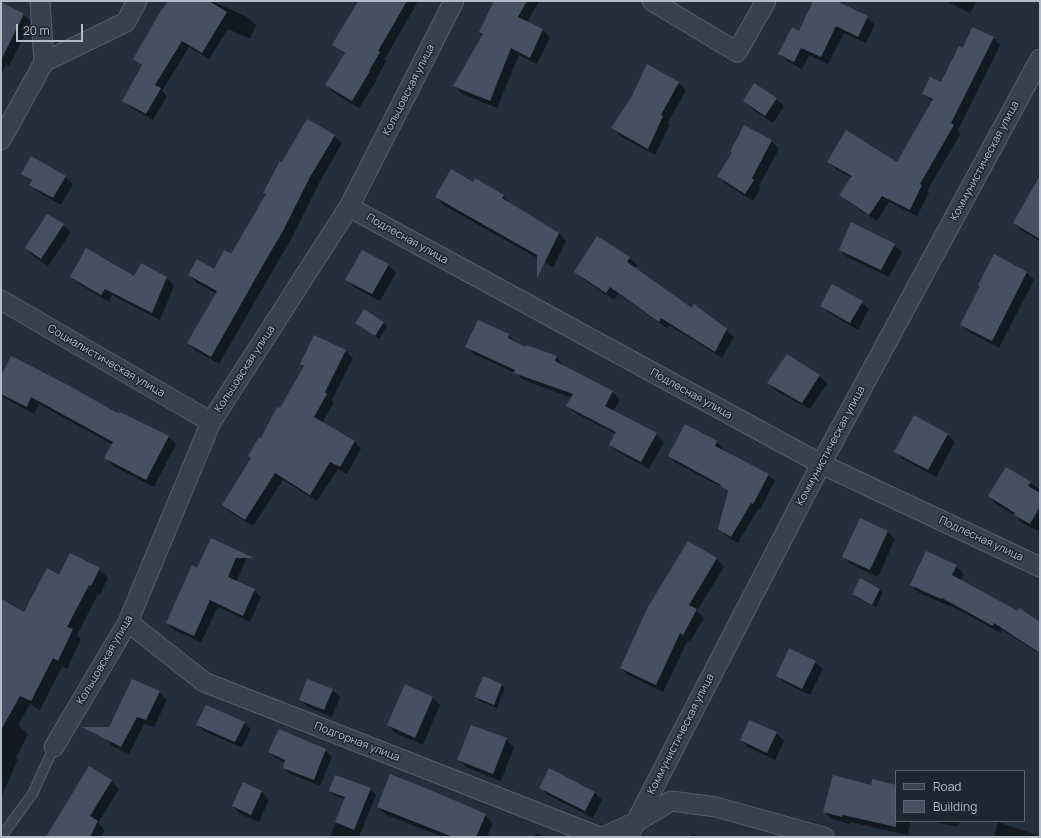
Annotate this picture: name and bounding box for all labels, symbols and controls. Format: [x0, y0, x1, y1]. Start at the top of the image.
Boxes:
scale bar [18, 16, 85, 42]
text: 20 m [23, 22, 50, 39]
street label: Кольцовская улица [380, 42, 438, 138]
street label: Коммунистическая улица [948, 99, 1022, 223]
street label: Подлесная улица [364, 211, 450, 267]
street label: Социалистическая улица [45, 322, 167, 400]
street label: Кольцовская улица [212, 323, 278, 415]
street label: Подлесная улица [648, 366, 734, 422]
street label: Коммунистическая улица [794, 384, 868, 508]
street label: Подлесная улица [937, 514, 1025, 564]
street label: Кольцовская улица [74, 613, 136, 707]
street label: Коммунистическая улица [645, 672, 717, 796]
street label: Подгорная улица [312, 720, 402, 764]
legend [895, 770, 1025, 822]
text: Road [933, 778, 961, 795]
text: Building [933, 798, 977, 815]

